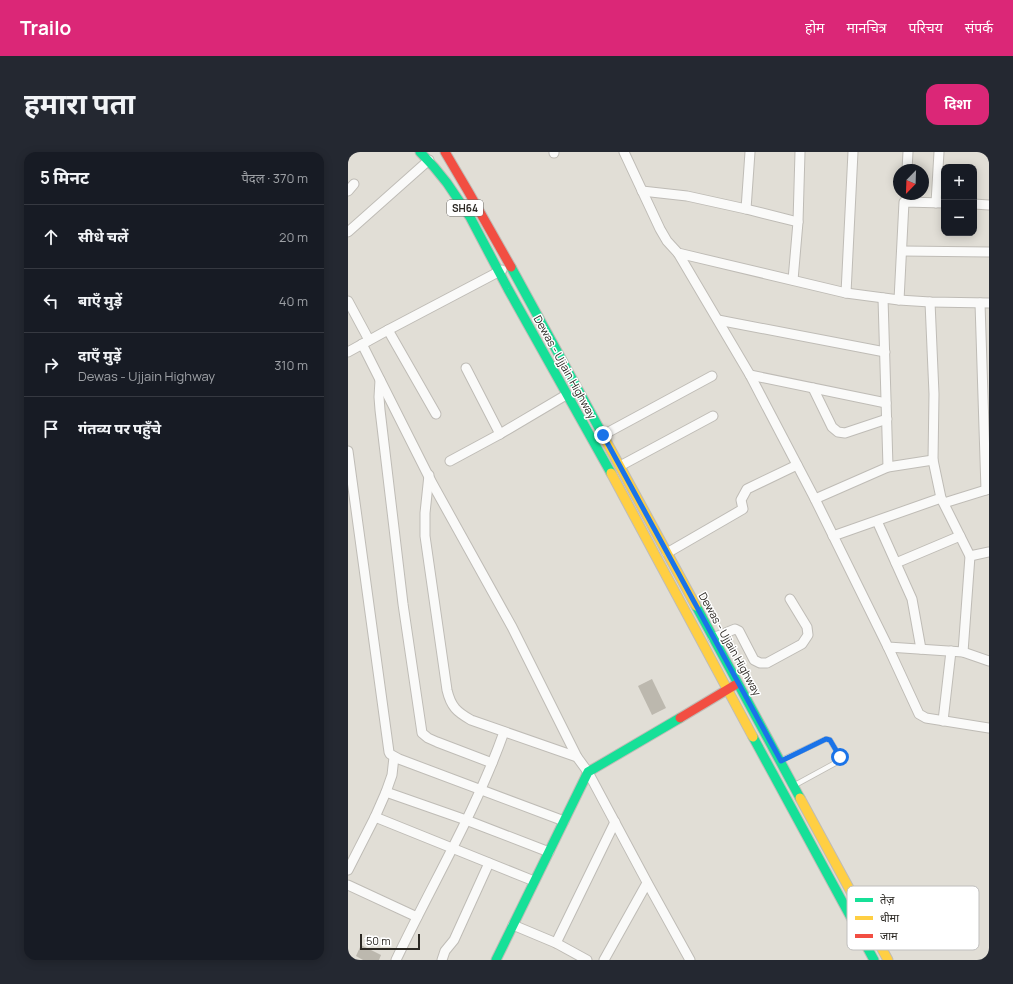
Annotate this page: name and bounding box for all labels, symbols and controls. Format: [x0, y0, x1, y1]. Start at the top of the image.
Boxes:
text: Trailo [20, 15, 71, 41]
text: होम [805, 18, 824, 37]
text: मानचित्र [846, 18, 887, 37]
text: परिचय [909, 18, 943, 37]
text: संपर्क [965, 18, 993, 37]
text: हमारा पता [24, 84, 135, 122]
button: दिशा [926, 84, 989, 125]
north arrow [893, 164, 929, 200]
map controls [941, 164, 977, 236]
button: + [941, 164, 977, 200]
text: 5 मिनट [40, 166, 89, 189]
text: पैदल · 370 m [241, 169, 308, 187]
road number: SH64 [447, 200, 483, 216]
button: − [941, 200, 977, 236]
icon: ahead [40, 226, 62, 248]
text: सीधे चलें [78, 226, 128, 247]
text: 20 m [279, 228, 308, 246]
icon: left [40, 290, 62, 312]
text: बाएँ मुड़ें [78, 290, 122, 311]
text: 40 m [279, 292, 308, 310]
street label: Dewas - Ujjain Highway [531, 312, 600, 421]
text: दाएँ मुड़ें [78, 345, 121, 366]
icon: right [40, 354, 62, 376]
text: 310 m [274, 356, 308, 374]
text: Dewas - Ujjain Highway [78, 367, 215, 385]
icon: arrive [40, 418, 62, 440]
text: गंतव्य पर पहुँचे [78, 418, 161, 439]
route end [594, 426, 612, 444]
street label: Dewas - Ujjain Highway [696, 589, 765, 698]
route start [831, 748, 849, 766]
legend [847, 886, 979, 950]
text: तेज़ [880, 892, 895, 907]
text: धीमा [880, 910, 899, 925]
text: जाम [880, 928, 898, 943]
scale bar [360, 932, 420, 951]
text: 50 m [366, 933, 391, 948]

